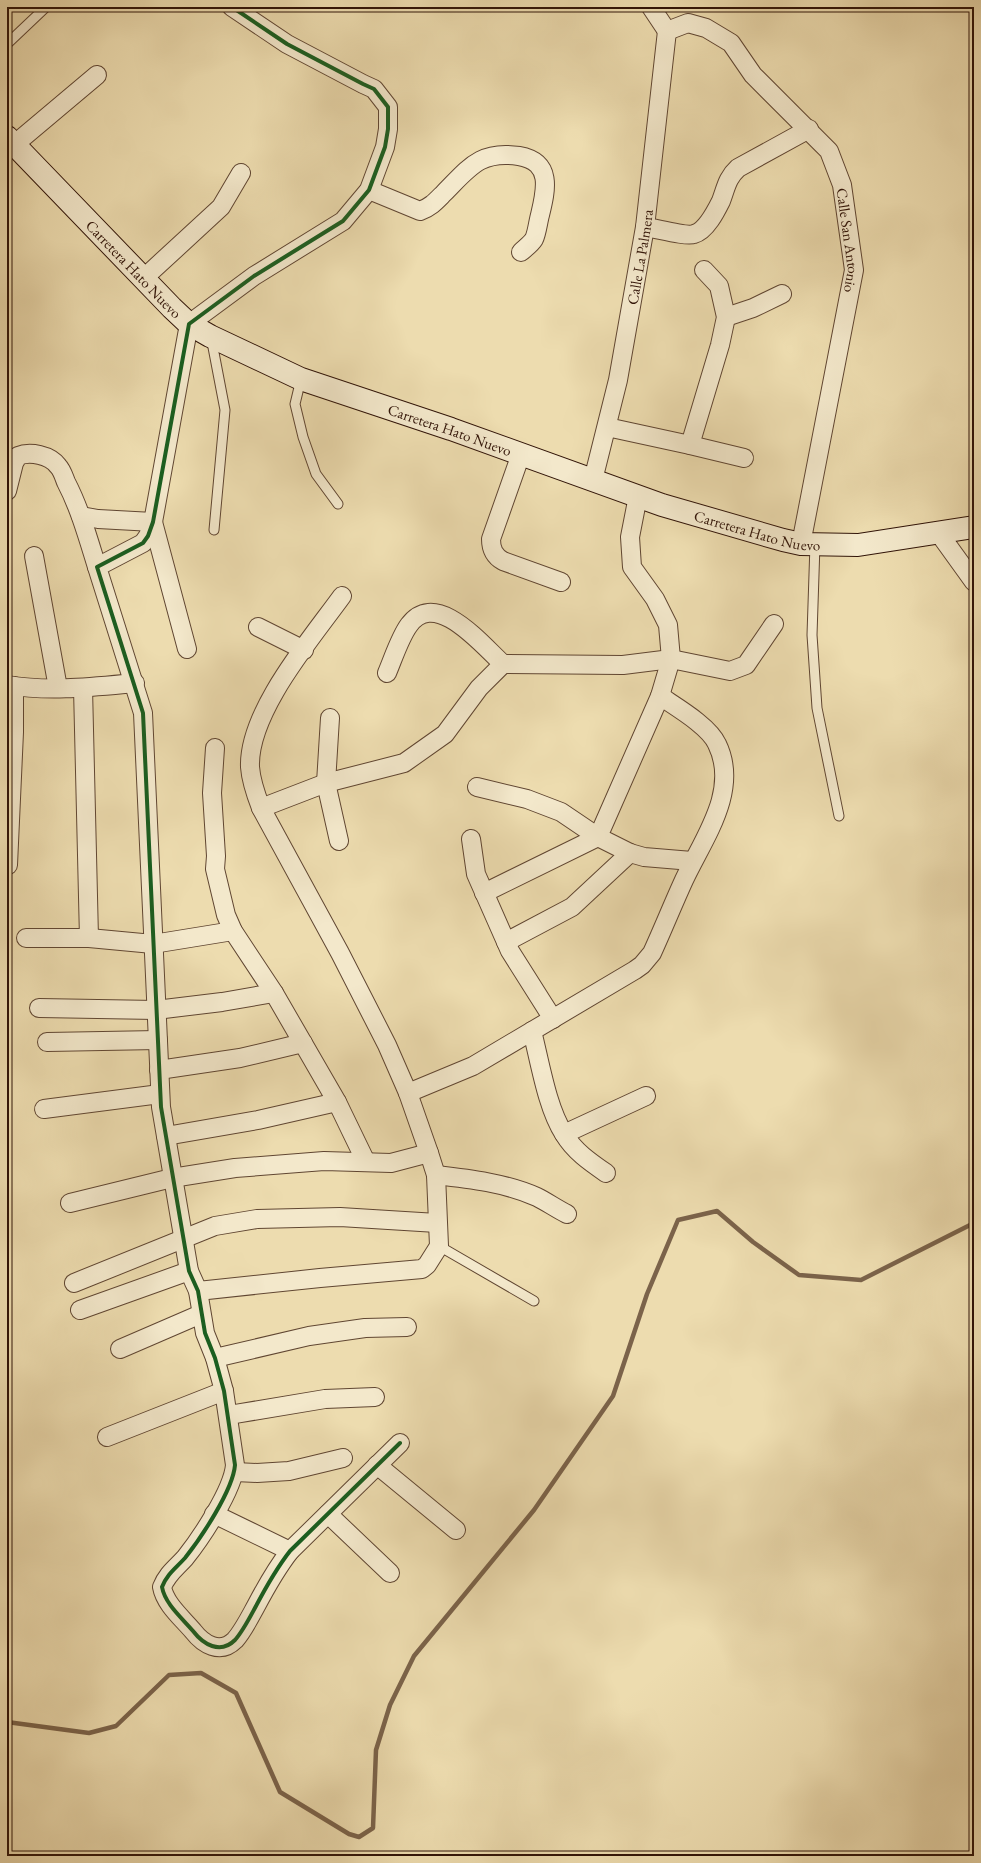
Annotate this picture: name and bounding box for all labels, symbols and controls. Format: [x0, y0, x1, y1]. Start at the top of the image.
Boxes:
street label: Calle San Antonio [833, 187, 864, 295]
street label: Calle La Palmera [622, 208, 656, 306]
street label: Carretera Hato Nuevo [82, 215, 186, 322]
street label: Carretera Hato Nuevo [386, 399, 514, 460]
street label: Carretera Hato Nuevo [692, 505, 820, 554]

